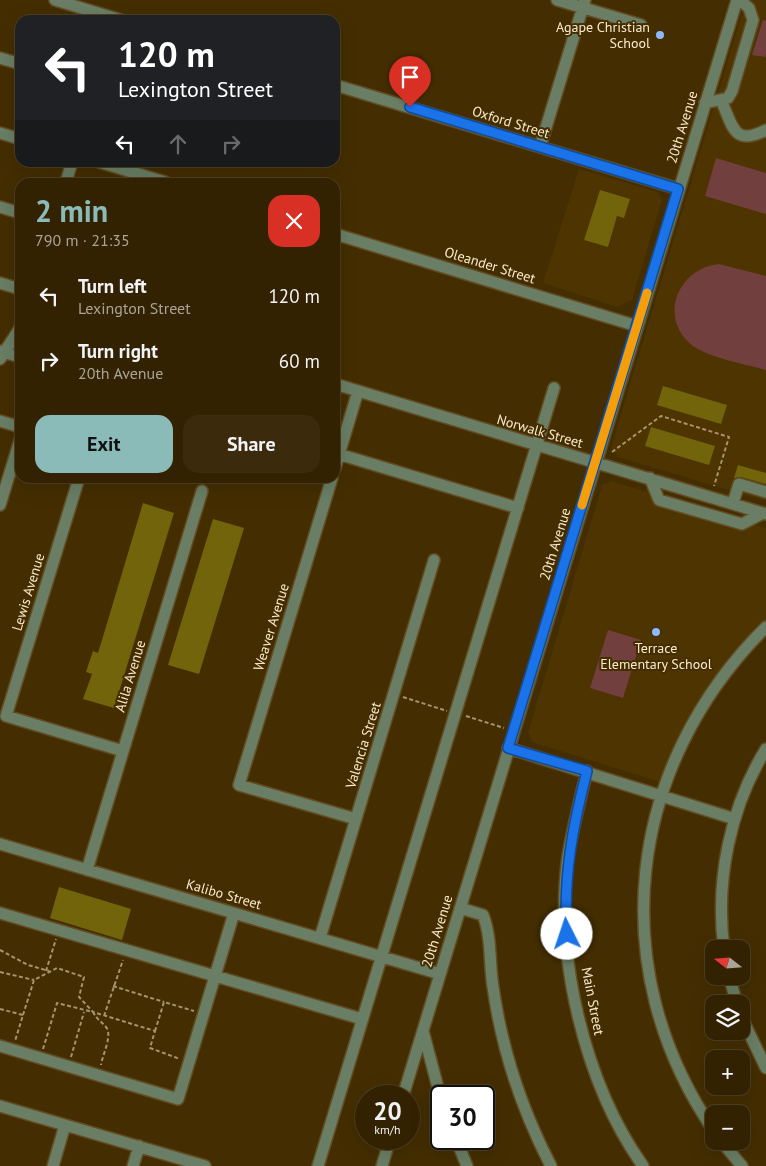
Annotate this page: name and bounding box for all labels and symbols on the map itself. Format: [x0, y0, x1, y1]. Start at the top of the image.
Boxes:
place label: Agape Christian School [556, 18, 650, 52]
marker: Agape Christian School [654, 29, 666, 41]
pin [389, 56, 431, 107]
street label: 20th Avenue [662, 89, 702, 165]
street label: Oxford Street [470, 102, 552, 142]
street label: Oleander Street [442, 243, 538, 287]
street label: Norwalk Street [495, 410, 585, 452]
street label: 20th Avenue [535, 506, 575, 582]
street label: Lewis Avenue [8, 551, 48, 633]
street label: Weaver Avenue [249, 581, 293, 673]
marker: Terrace Elementary School [650, 626, 662, 638]
street label: Alila Avenue [111, 638, 149, 714]
place label: Terrace Elementary School [600, 639, 712, 673]
street label: Valencia Street [341, 699, 385, 791]
street label: Kalibo Street [184, 875, 264, 913]
street label: 20th Avenue [417, 893, 457, 969]
position arrow [540, 907, 592, 959]
north arrow [705, 940, 750, 985]
street label: Main Street [578, 965, 608, 1037]
speed limit sign: 30 [430, 1085, 495, 1150]

